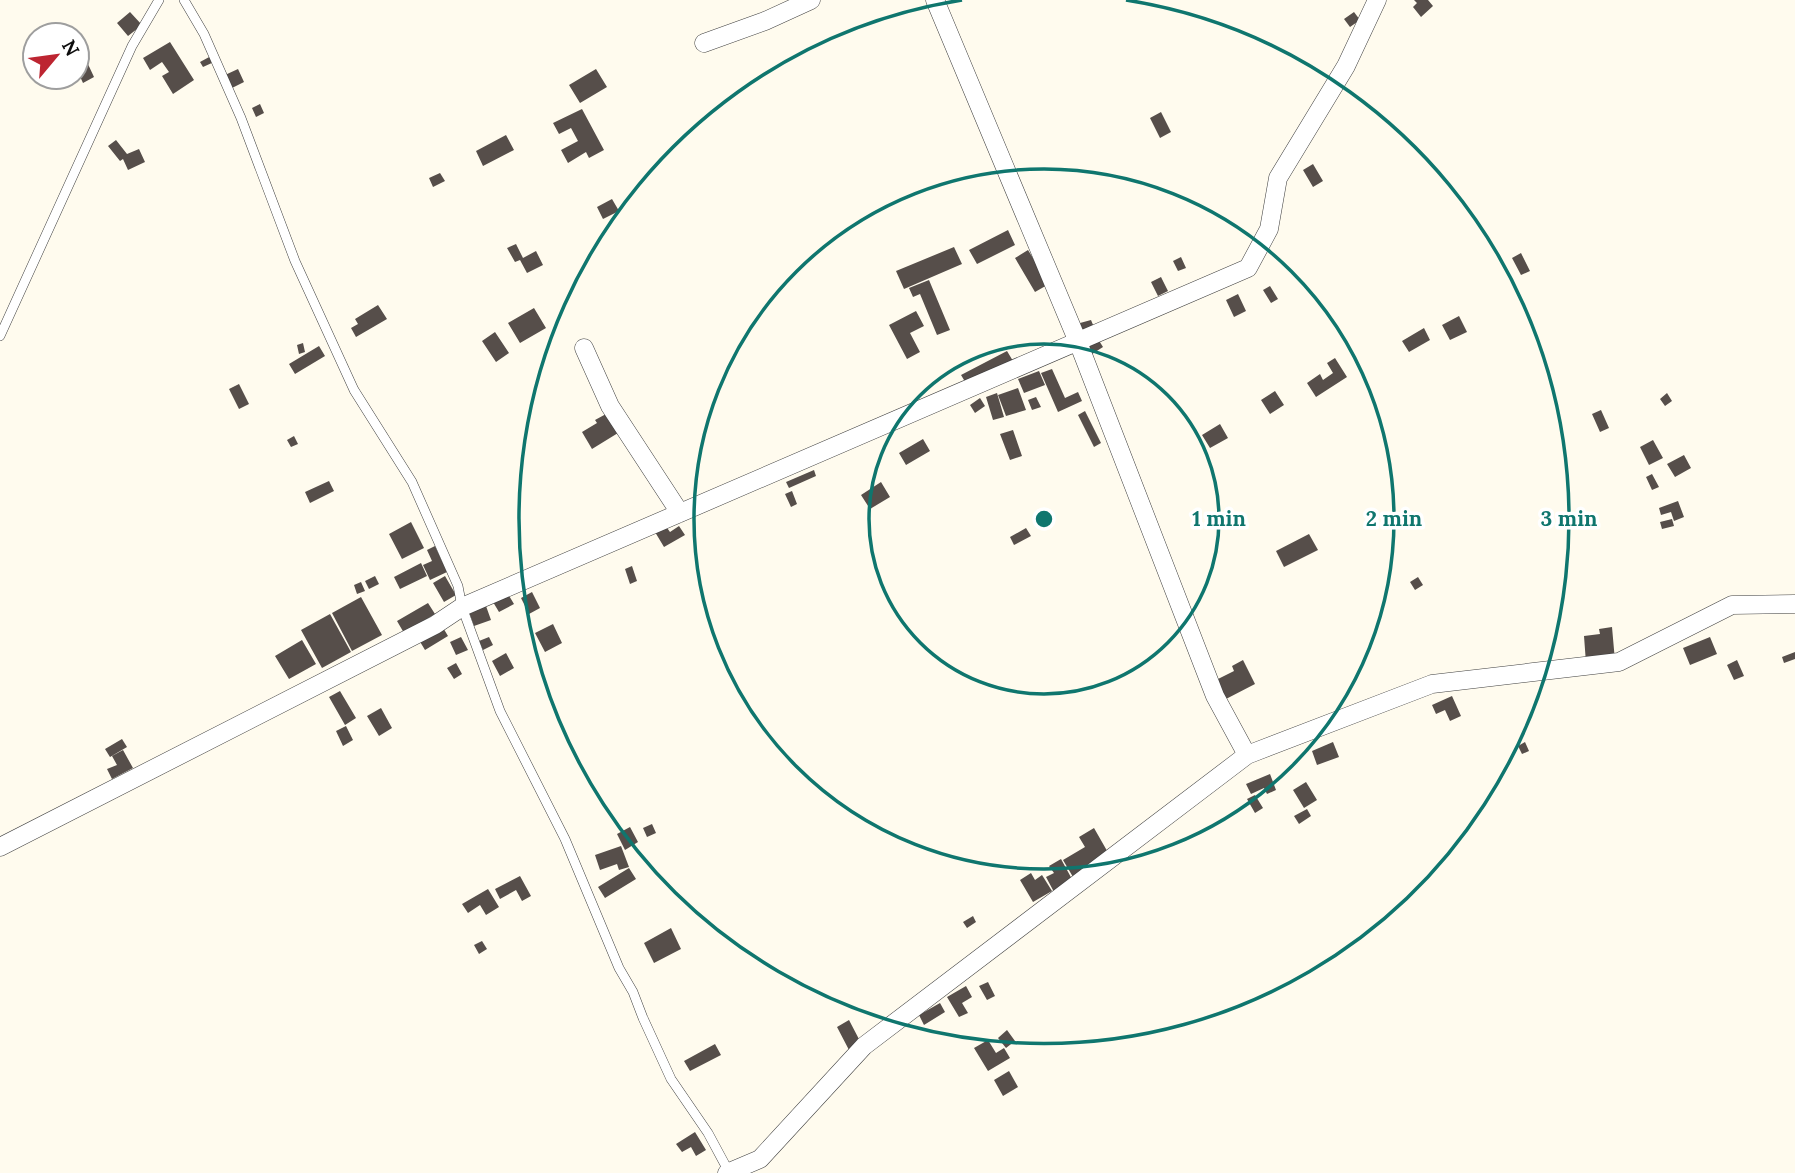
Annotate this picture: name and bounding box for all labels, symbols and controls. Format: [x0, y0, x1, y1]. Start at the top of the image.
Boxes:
north arrow [21, 21, 91, 91]
text: N [57, 36, 85, 60]
text: 1 min [1192, 505, 1246, 532]
text: 2 min [1366, 505, 1422, 532]
text: 3 min [1541, 505, 1597, 532]
centre of rings [1032, 507, 1056, 531]

